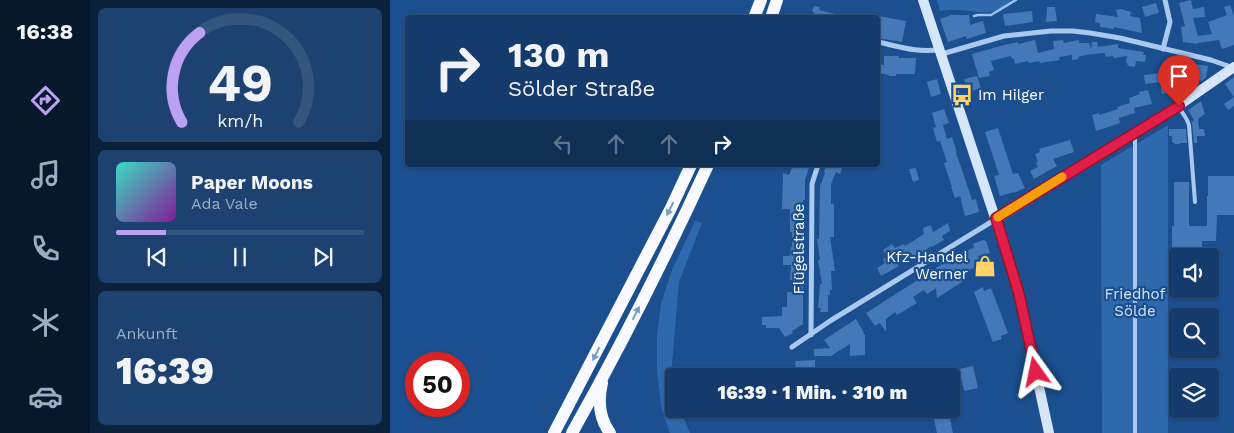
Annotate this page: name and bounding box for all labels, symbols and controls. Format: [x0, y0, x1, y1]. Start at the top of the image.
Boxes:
text: 16:38 [17, 19, 73, 44]
text: 130 m [508, 34, 609, 76]
icon: right [425, 35, 490, 100]
text: 49 [207, 53, 273, 114]
pin [1158, 55, 1200, 106]
icon: arrive [1165, 62, 1193, 90]
text: Sölder Straße [508, 76, 655, 101]
bus stop icon: Im Hilger [949, 82, 975, 108]
icon: directions [28, 83, 63, 118]
place label: Im Hilger [978, 86, 1044, 104]
text: km/h [217, 110, 263, 131]
icon: left [549, 130, 577, 158]
icon: ahead [602, 130, 630, 158]
icon: ahead [655, 130, 683, 158]
icon: right [708, 130, 736, 158]
icon: music [28, 157, 63, 192]
text: Paper Moons [191, 171, 313, 194]
text: Ada Vale [191, 194, 258, 213]
one-way arrow [666, 202, 674, 216]
street label: Flügelstraße [790, 204, 808, 294]
icon: phone [28, 231, 63, 266]
icon: previous [143, 243, 171, 271]
icon: pause [226, 243, 254, 271]
icon: next [309, 243, 337, 271]
place label: Kfz-Handel Werner [886, 248, 968, 283]
map controls [1169, 248, 1219, 418]
button: sound [1169, 248, 1219, 298]
shop icon: Kfz-Handel Werner [972, 253, 998, 279]
park label: Friedhof Sölde [1105, 285, 1165, 320]
icon: climate [28, 305, 63, 340]
one-way arrow [632, 306, 640, 320]
button: search [1169, 308, 1219, 358]
text: Ankunft [116, 324, 177, 343]
position arrow [1009, 345, 1061, 397]
one-way arrow [592, 346, 600, 361]
text: 16:39 [116, 349, 214, 393]
speed limit sign: 50 [405, 352, 470, 417]
button: layers [1169, 368, 1219, 418]
icon: car [28, 379, 63, 414]
text: 16:39 · 1 Min. · 310 m [718, 381, 907, 404]

